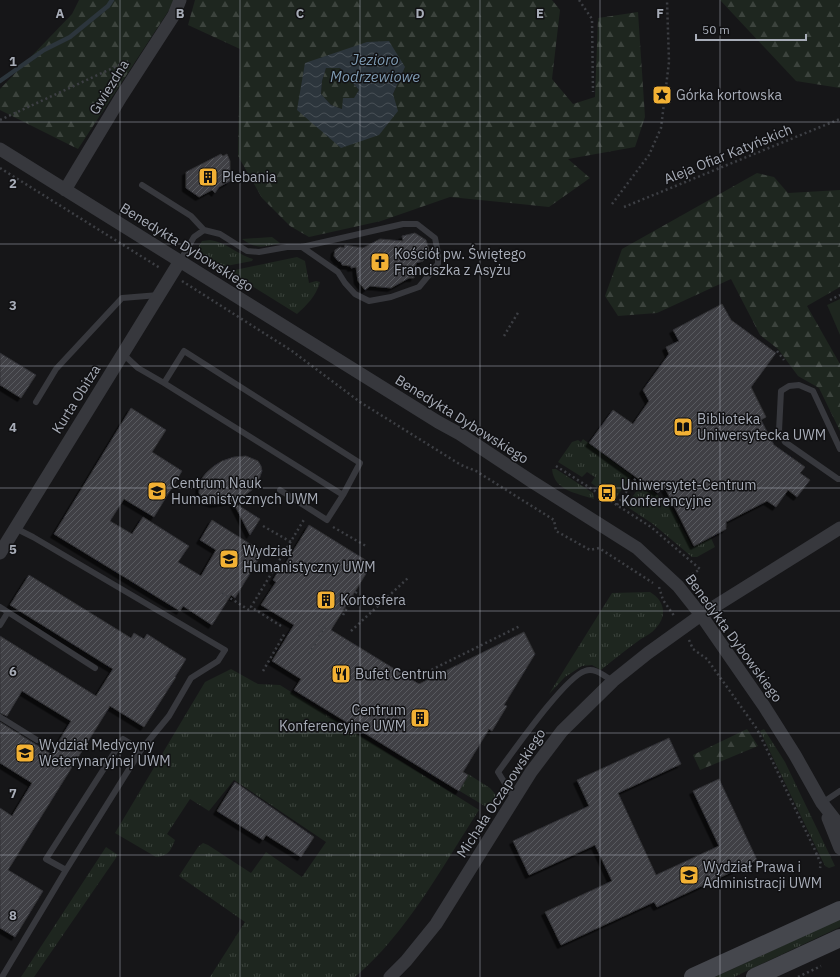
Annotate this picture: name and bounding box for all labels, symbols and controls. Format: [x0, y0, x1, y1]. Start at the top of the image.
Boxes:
text: A [56, 5, 65, 22]
text: B [176, 5, 185, 22]
text: C [296, 5, 305, 22]
text: D [415, 5, 425, 22]
text: E [536, 5, 544, 22]
text: F [656, 5, 664, 22]
scale bar [696, 16, 806, 42]
text: 50 m [702, 22, 730, 37]
water label: Jezioro Modrzewiowe [330, 50, 420, 86]
text: 1 [9, 53, 17, 70]
street label: Gwiezdna [85, 56, 133, 118]
place icon: Górka kortowska [651, 84, 673, 106]
place label: Górka kortowska [676, 86, 782, 104]
street label: Aleja Ofiar Katyńskich [661, 120, 795, 188]
building icon: Plebania [197, 166, 219, 188]
place label: Plebania [222, 168, 277, 186]
text: 2 [9, 175, 17, 192]
street label: Benedykta Dybowskiego [117, 199, 257, 296]
place label: Kościół pw. Świętego Franciszka z Asyżu [394, 244, 526, 279]
church icon: Kościół pw. Świętego Franciszka z Asyżu [369, 251, 391, 273]
text: 3 [9, 297, 17, 314]
street label: Kurta Obitza [48, 361, 105, 437]
street label: Benedykta Dybowskiego [392, 371, 532, 468]
place label: Biblioteka Uniwersytecka UWM [697, 410, 826, 444]
library icon: Biblioteka Uniwersytecka UWM [672, 416, 694, 438]
text: 4 [9, 419, 17, 436]
place label: Centrum Nauk Humanistycznych UWM [171, 474, 318, 508]
place label: Uniwersytet-Centrum Konferencyjne [621, 476, 757, 510]
school or university icon: Centrum Nauk Humanistycznych UWM [146, 480, 168, 502]
bus stop icon: Uniwersytet-Centrum Konferencyjne [596, 482, 618, 504]
text: 5 [9, 541, 17, 558]
place label: Wydział Humanistyczny UWM [243, 542, 376, 576]
school or university icon: Wydział Humanistyczny UWM [218, 548, 240, 570]
street label: Benedykta Dybowskiego [681, 570, 787, 706]
building icon: Kortosfera [315, 589, 337, 611]
place label: Kortosfera [340, 591, 406, 609]
text: 6 [9, 663, 17, 680]
restaurant icon: Bufet Centrum [330, 663, 352, 685]
place label: Bufet Centrum [355, 665, 447, 683]
place label: Centrum Konferencyjne UWM [279, 701, 406, 735]
building icon: Centrum Konferencyjne UWM [409, 707, 431, 729]
street label: Michała Oczapowskiego [453, 725, 550, 861]
place label: Wydział Medycyny Weterynaryjnej UWM [39, 736, 171, 770]
school or university icon: Wydział Medycyny Weterynaryjnej UWM [14, 742, 36, 764]
text: 7 [9, 785, 17, 802]
place label: Wydział Prawa i Administracji UWM [703, 858, 822, 892]
school or university icon: Wydział Prawa i Administracji UWM [678, 864, 700, 886]
text: 8 [9, 907, 17, 924]

